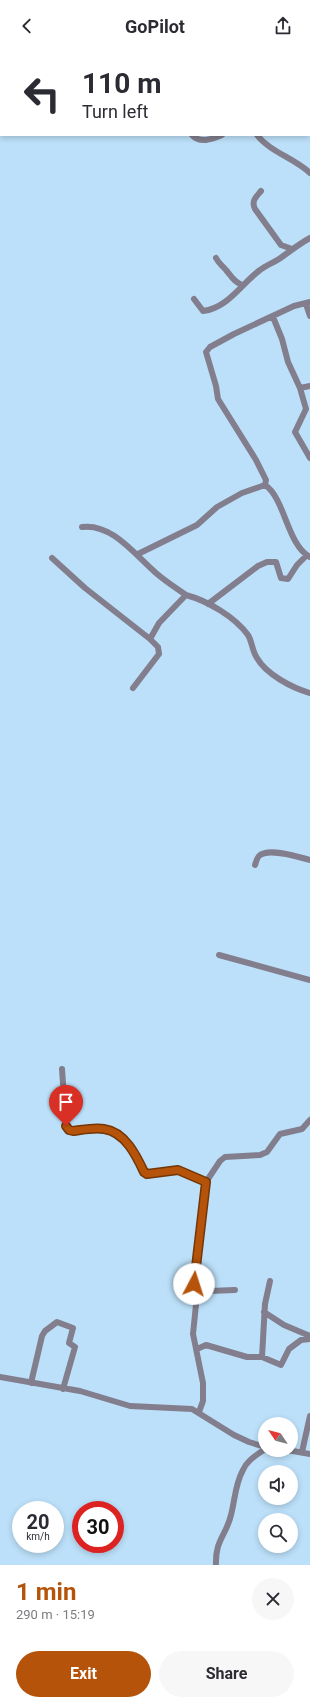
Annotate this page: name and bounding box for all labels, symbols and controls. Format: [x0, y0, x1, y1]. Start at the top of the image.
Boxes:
icon: back [16, 15, 38, 37]
icon: share [272, 15, 294, 37]
text: GoPilot [125, 16, 185, 37]
text: 110 m [82, 67, 161, 100]
icon: left [16, 68, 68, 120]
text: Turn left [82, 101, 148, 122]
pin [49, 1085, 83, 1126]
icon: arrive [55, 1091, 77, 1113]
position arrow [173, 1263, 215, 1305]
north arrow [258, 1417, 298, 1457]
map controls [258, 1417, 298, 1553]
button: sound [258, 1465, 298, 1505]
speed limit sign: 30 [72, 1501, 124, 1553]
text: 20 [27, 1510, 49, 1534]
button: search [258, 1513, 298, 1553]
text: km/h [26, 1531, 50, 1542]
text: 1 min [16, 1578, 76, 1606]
button: close [252, 1578, 294, 1620]
text: 290 m · 15:19 [16, 1607, 95, 1622]
button: Exit [16, 1651, 151, 1697]
button: Share [159, 1651, 294, 1697]

